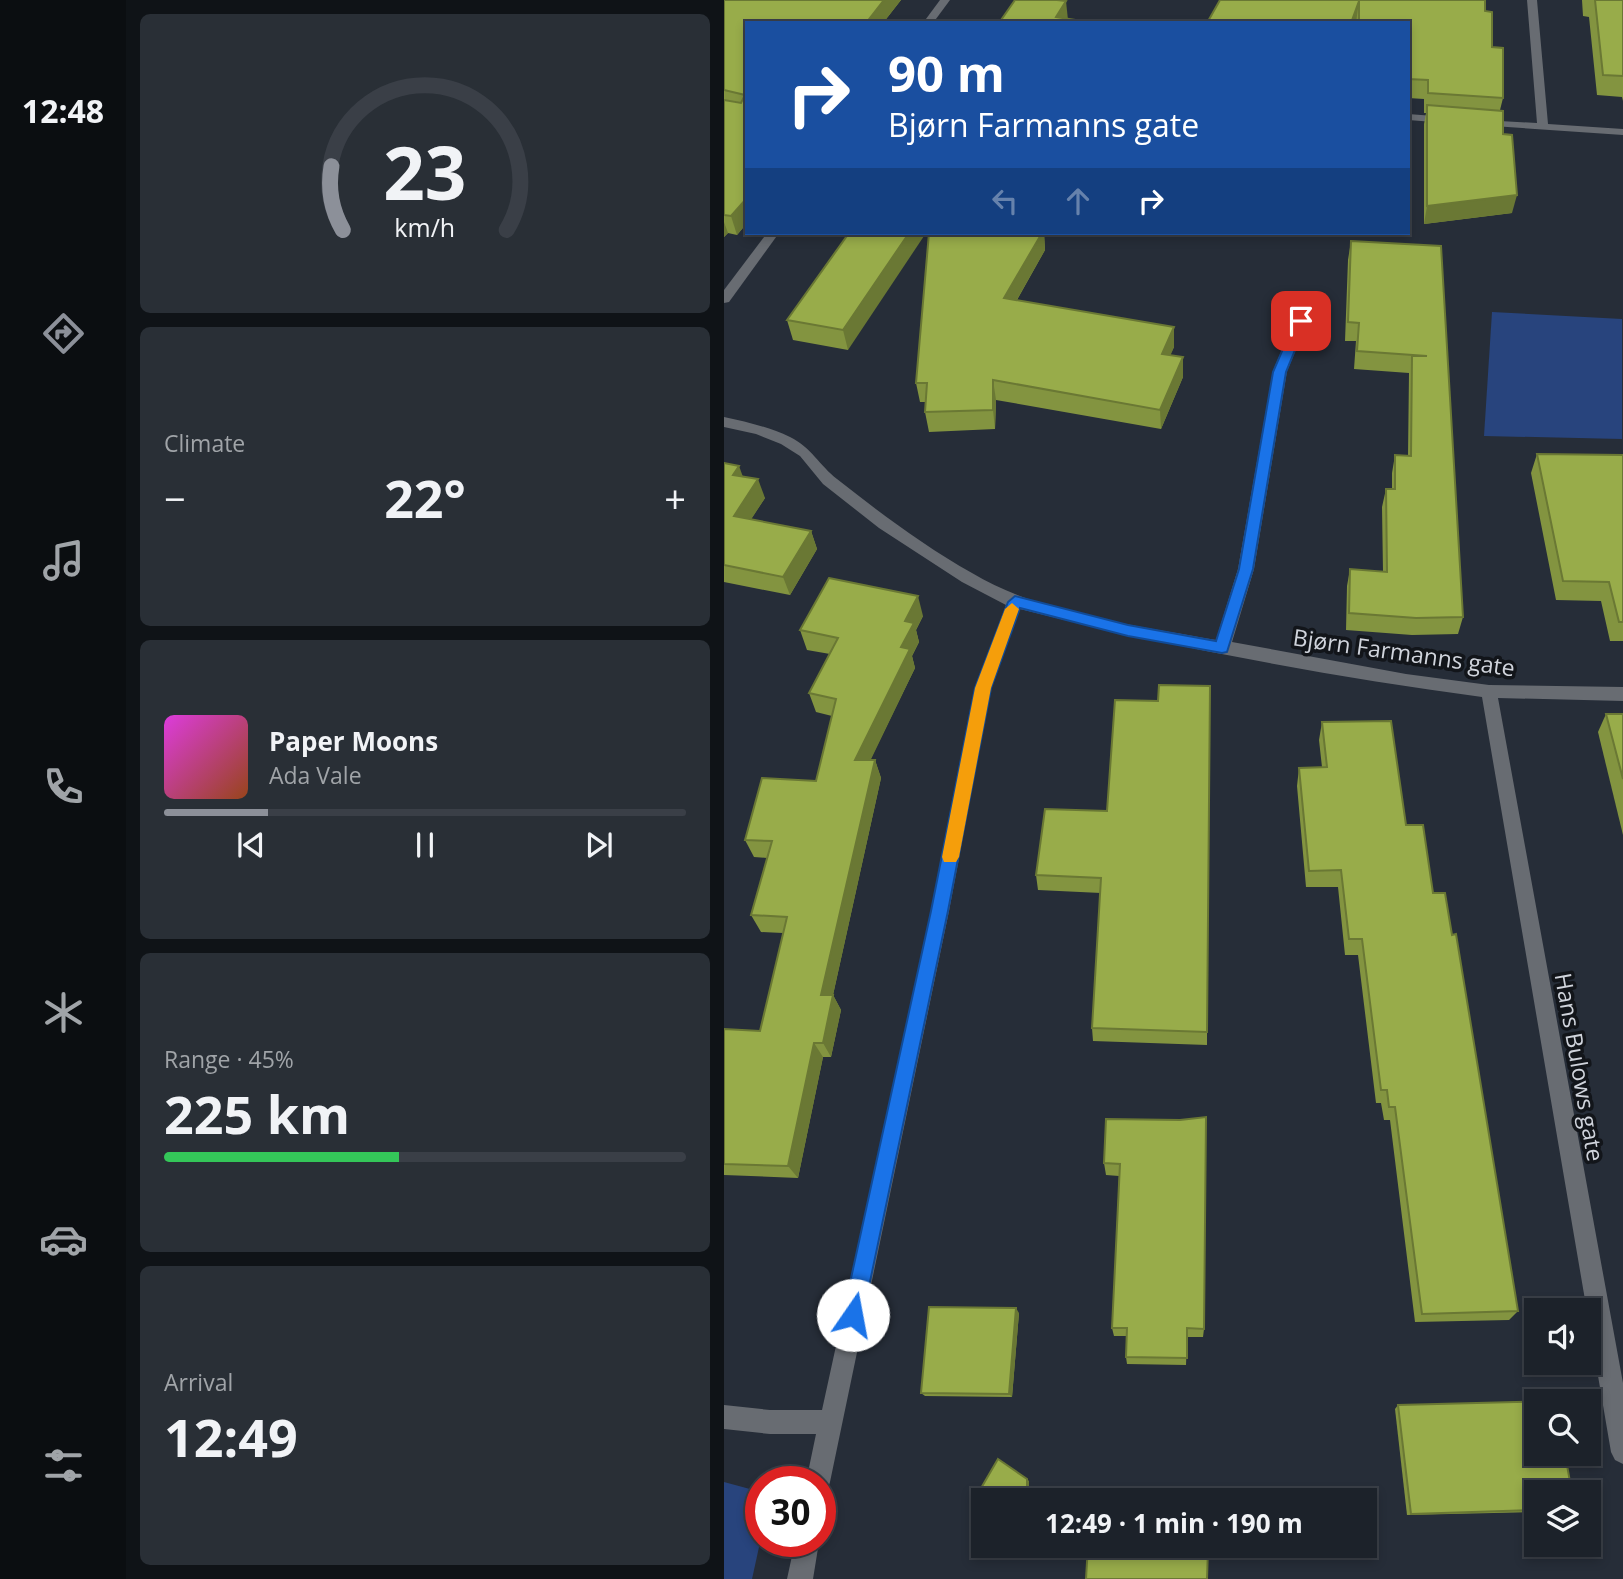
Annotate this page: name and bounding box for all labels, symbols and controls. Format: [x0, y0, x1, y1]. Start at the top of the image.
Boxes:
text: 90 m [888, 40, 1005, 106]
icon: right [773, 49, 864, 140]
text: 12:48 [22, 89, 104, 132]
text: Bjørn Farmanns gate [888, 103, 1199, 146]
text: 23 [383, 122, 467, 221]
icon: left [986, 182, 1024, 220]
icon: ahead [1059, 182, 1097, 220]
icon: right [1132, 182, 1170, 220]
text: km/h [395, 209, 455, 243]
pin [1271, 291, 1331, 351]
icon: arrive [1282, 302, 1320, 340]
icon: directions [39, 309, 88, 358]
text: Climate [164, 427, 245, 459]
text: 22° [384, 462, 466, 533]
text: − [164, 472, 186, 524]
text: + [664, 472, 686, 524]
icon: music [39, 536, 88, 585]
street label: Bjørn Farmanns gate [1291, 621, 1517, 683]
text: Paper Moons [269, 723, 438, 759]
text: Ada Vale [269, 759, 362, 791]
icon: phone [39, 762, 88, 811]
icon: previous [232, 826, 270, 864]
icon: pause [406, 826, 444, 864]
icon: next [580, 826, 618, 864]
street label: Hans Bulows gate [1548, 970, 1612, 1164]
icon: climate [39, 988, 88, 1037]
text: Range · 45% [164, 1043, 294, 1075]
text: 225 km [164, 1078, 350, 1149]
icon: car [39, 1215, 88, 1264]
position arrow [816, 1278, 890, 1352]
map controls [1524, 1298, 1601, 1557]
button: sound [1524, 1298, 1601, 1375]
text: Arrival [164, 1366, 233, 1398]
button: search [1524, 1389, 1601, 1466]
text: 12:49 [164, 1401, 298, 1472]
icon: filters [39, 1441, 88, 1490]
speed limit sign: 30 [745, 1466, 836, 1557]
button: layers [1524, 1480, 1601, 1557]
text: 12:49 · 1 min · 190 m [1045, 1505, 1303, 1541]

